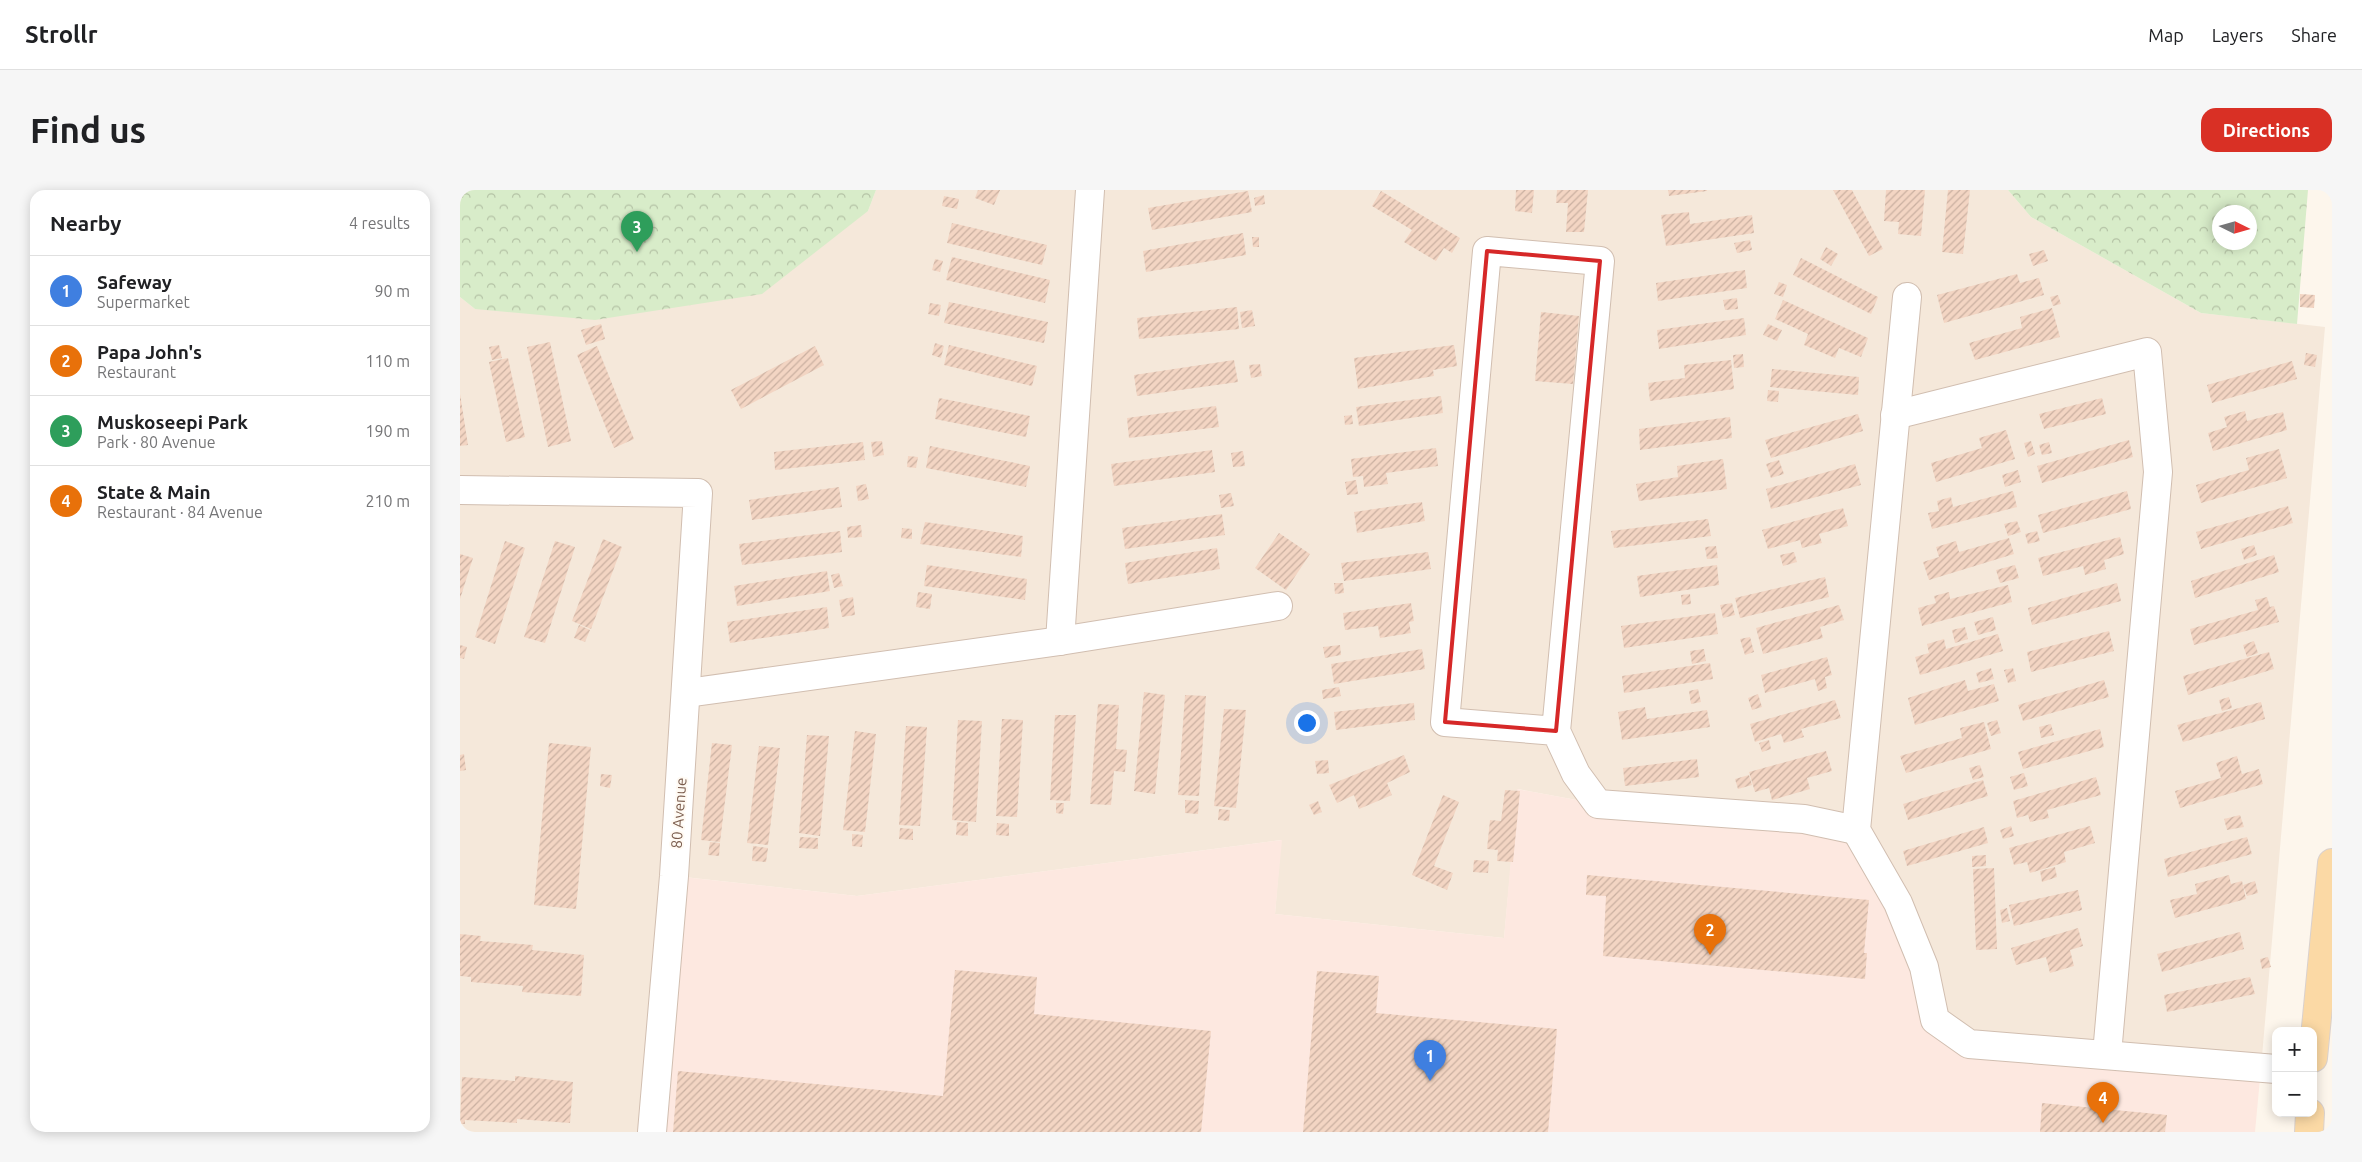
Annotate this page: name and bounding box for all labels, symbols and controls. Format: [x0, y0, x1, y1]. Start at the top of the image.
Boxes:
text: Strollr [25, 21, 98, 48]
text: Map [2148, 25, 2184, 45]
text: Layers [2212, 25, 2263, 45]
text: Share [2291, 25, 2337, 45]
button: Directions [2201, 108, 2332, 152]
text: Find us [30, 110, 146, 150]
north arrow [2212, 205, 2257, 250]
text: Nearby [50, 211, 121, 235]
pin: 3 [621, 211, 653, 252]
text: 4 results [349, 214, 410, 232]
text: Safeway [97, 271, 172, 293]
text: 1 [61, 282, 71, 300]
text: 90 m [374, 282, 410, 300]
text: Supermarket [97, 293, 190, 311]
text: Papa John's [97, 341, 202, 363]
text: 2 [61, 352, 71, 370]
text: 110 m [365, 352, 410, 370]
text: Restaurant [97, 363, 176, 381]
text: Muskoseepi Park [97, 411, 248, 433]
text: 3 [61, 422, 71, 440]
text: 190 m [365, 422, 410, 440]
text: Park · 80 Avenue [97, 433, 216, 451]
text: State & Main [97, 481, 211, 503]
text: 4 [61, 492, 71, 510]
text: 210 m [365, 492, 410, 510]
text: Restaurant · 84 Avenue [97, 503, 263, 521]
your location [1294, 710, 1320, 736]
street label: 80 Avenue [668, 777, 689, 849]
pin: 2 [1694, 914, 1726, 955]
map controls [2272, 1027, 2317, 1117]
button: + [2272, 1027, 2317, 1072]
pin: 1 [1414, 1040, 1446, 1081]
button: − [2272, 1072, 2317, 1117]
pin: 4 [2087, 1082, 2119, 1123]

